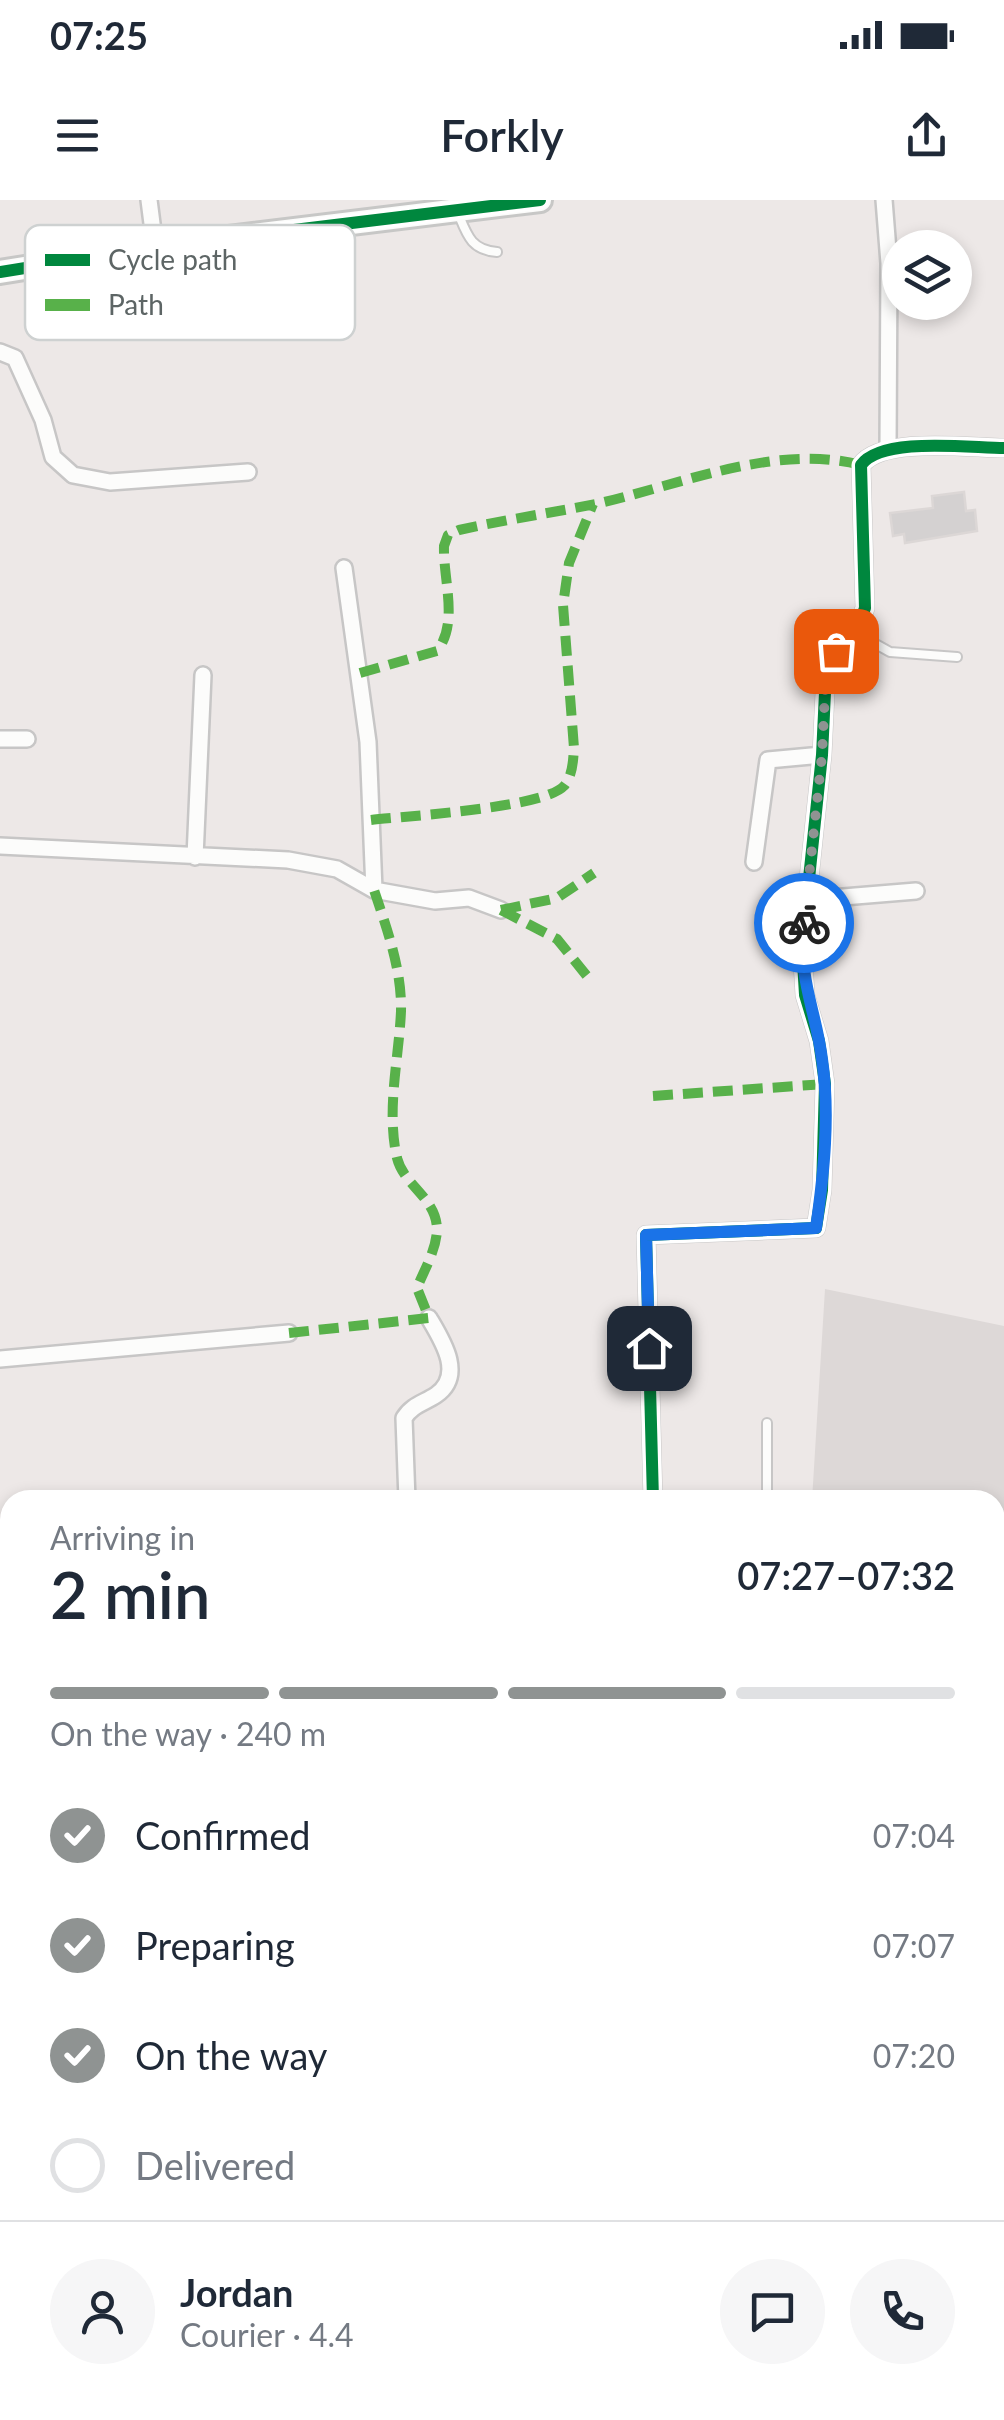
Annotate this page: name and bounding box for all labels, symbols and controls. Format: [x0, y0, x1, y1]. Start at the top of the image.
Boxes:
text: 07:25 [50, 12, 148, 58]
icon: menu [50, 108, 105, 163]
text: Forkly [440, 108, 564, 162]
icon: share [899, 108, 954, 163]
legend [25, 225, 355, 340]
map controls [882, 230, 972, 320]
button: layers [882, 230, 972, 320]
text: Cycle path [108, 242, 237, 276]
text: Path [108, 287, 164, 321]
pin [794, 609, 879, 694]
icon: bag [809, 624, 864, 679]
courier [754, 873, 854, 973]
icon: bike [777, 896, 832, 951]
pin [607, 1306, 692, 1391]
icon: home [622, 1321, 677, 1376]
text: Arriving in [50, 1518, 195, 1557]
text: 07:27–07:32 [737, 1552, 955, 1598]
text: 2 min [50, 1555, 210, 1633]
text: On the way · 240 m [50, 1714, 326, 1753]
icon: check [50, 1808, 105, 1863]
text: Confirmed [135, 1812, 311, 1858]
text: 07:04 [873, 1816, 955, 1855]
icon: check [50, 1918, 105, 1973]
text: Preparing [135, 1922, 295, 1968]
text: 07:07 [873, 1926, 955, 1965]
icon: check [50, 2028, 105, 2083]
text: On the way [135, 2032, 327, 2078]
text: 07:20 [873, 2036, 955, 2075]
text: Delivered [135, 2142, 295, 2188]
button: person [50, 2259, 155, 2364]
button: chat [720, 2259, 825, 2364]
button: phone [850, 2259, 955, 2364]
text: Jordan [180, 2269, 293, 2315]
text: Courier · 4.4 [180, 2315, 354, 2354]

